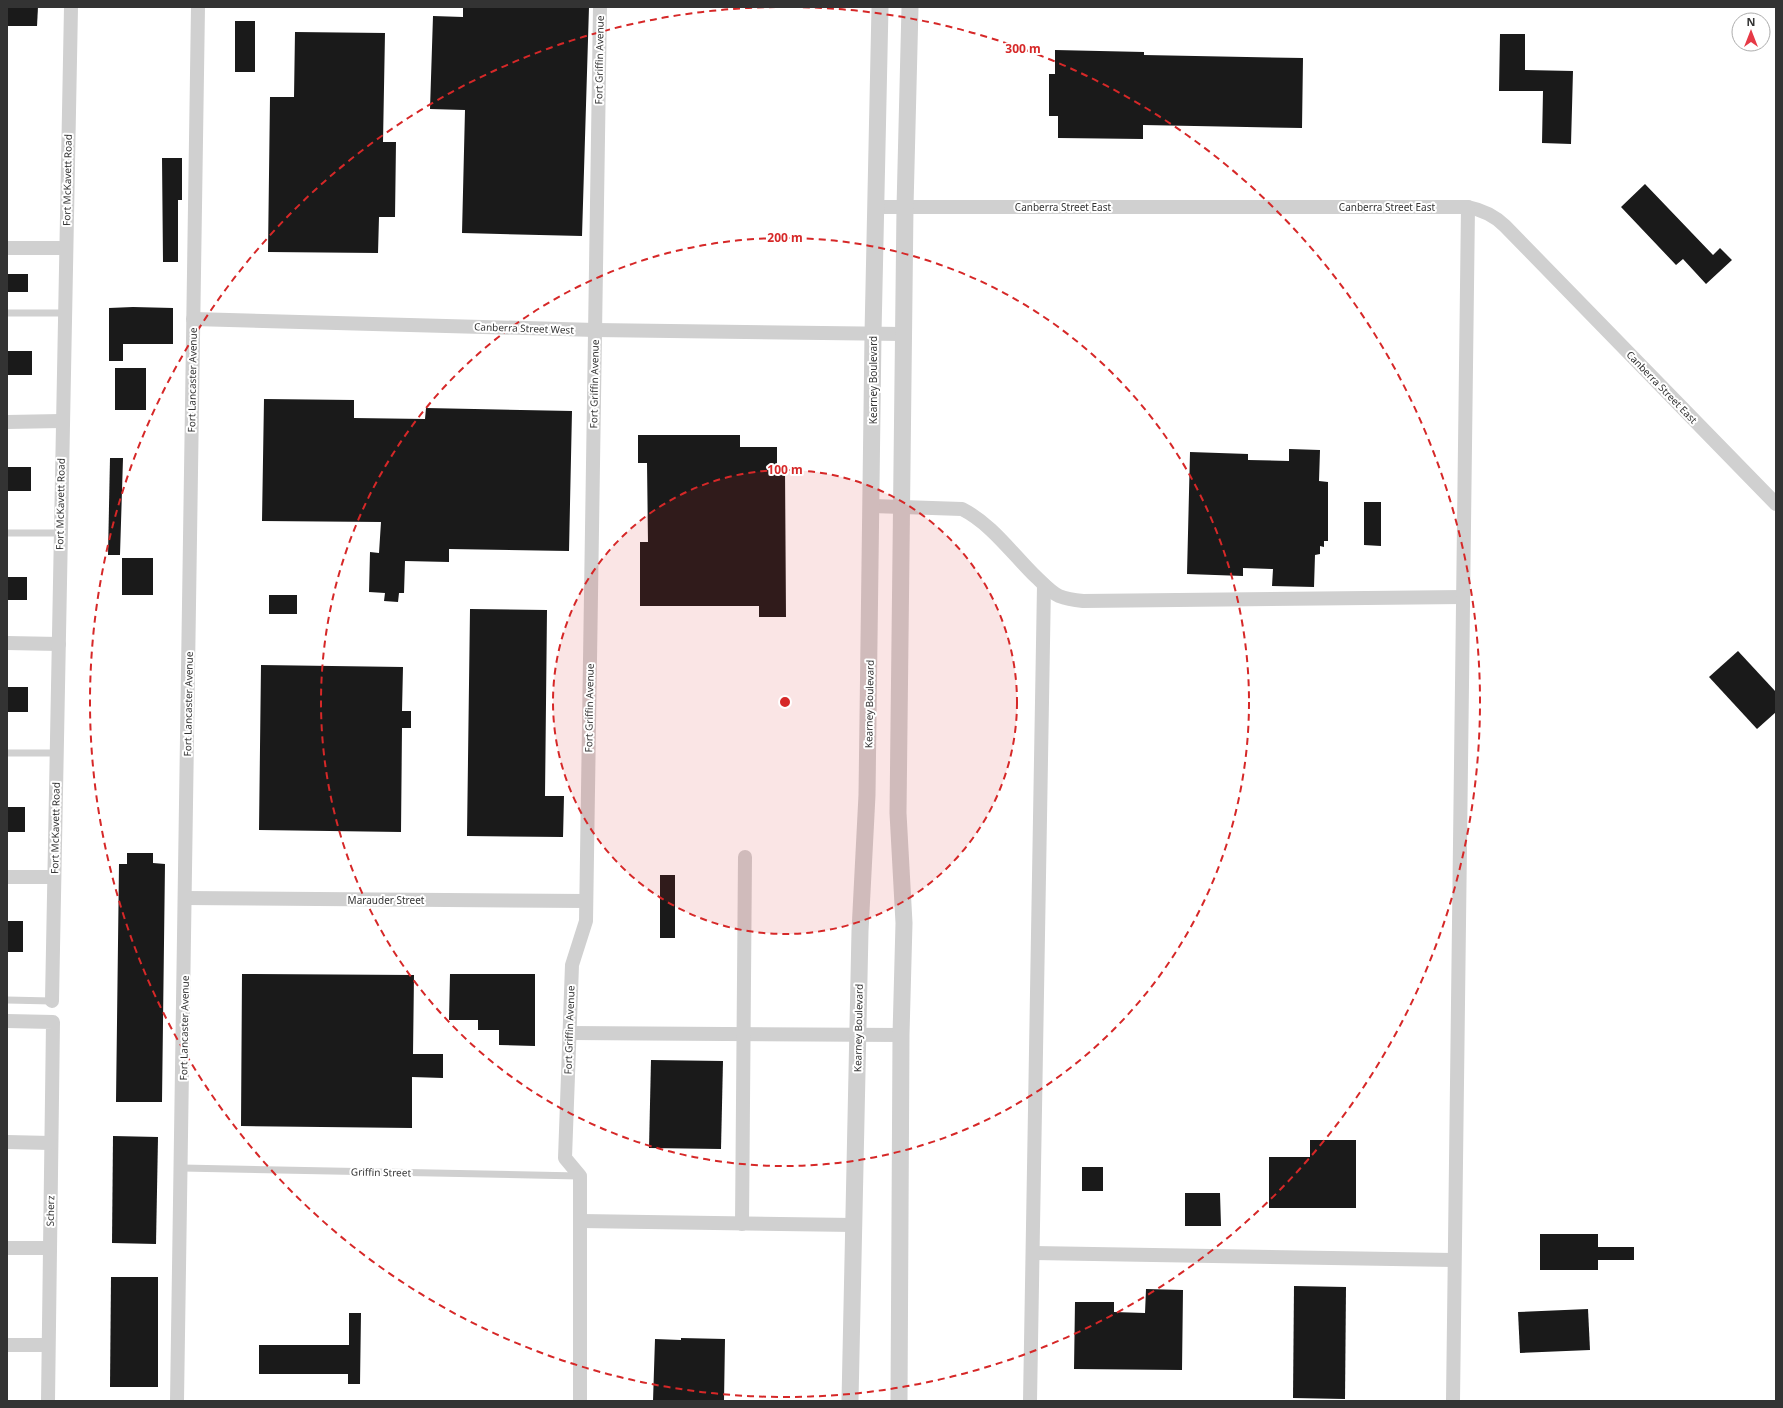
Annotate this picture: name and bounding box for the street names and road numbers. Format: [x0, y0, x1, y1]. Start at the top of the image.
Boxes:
street label: Fort Griffin Avenue [591, 15, 607, 105]
street label: Fort McKavett Road [59, 134, 75, 226]
street label: Canberra Street East [1015, 200, 1112, 214]
street label: Canberra Street East [1339, 200, 1436, 214]
street label: Canberra Street West [474, 319, 575, 337]
street label: Fort Lancaster Avenue [184, 327, 200, 433]
street label: Kearney Boulevard [866, 336, 880, 424]
street label: Fort Griffin Avenue [586, 339, 602, 429]
street label: Canberra Street East [1624, 348, 1701, 427]
street label: Fort McKavett Road [52, 458, 68, 550]
street label: Fort Lancaster Avenue [180, 651, 196, 757]
street label: Kearney Boulevard [861, 660, 877, 748]
street label: Fort Griffin Avenue [581, 663, 597, 753]
street label: Fort McKavett Road [47, 782, 63, 874]
street label: Marauder Street [348, 893, 425, 907]
street label: Fort Lancaster Avenue [176, 975, 192, 1081]
street label: Kearney Boulevard [850, 984, 866, 1072]
street label: Fort Griffin Avenue [560, 985, 578, 1075]
street label: Griffin Street [351, 1164, 412, 1180]
street label: Scherz [43, 1195, 57, 1227]

